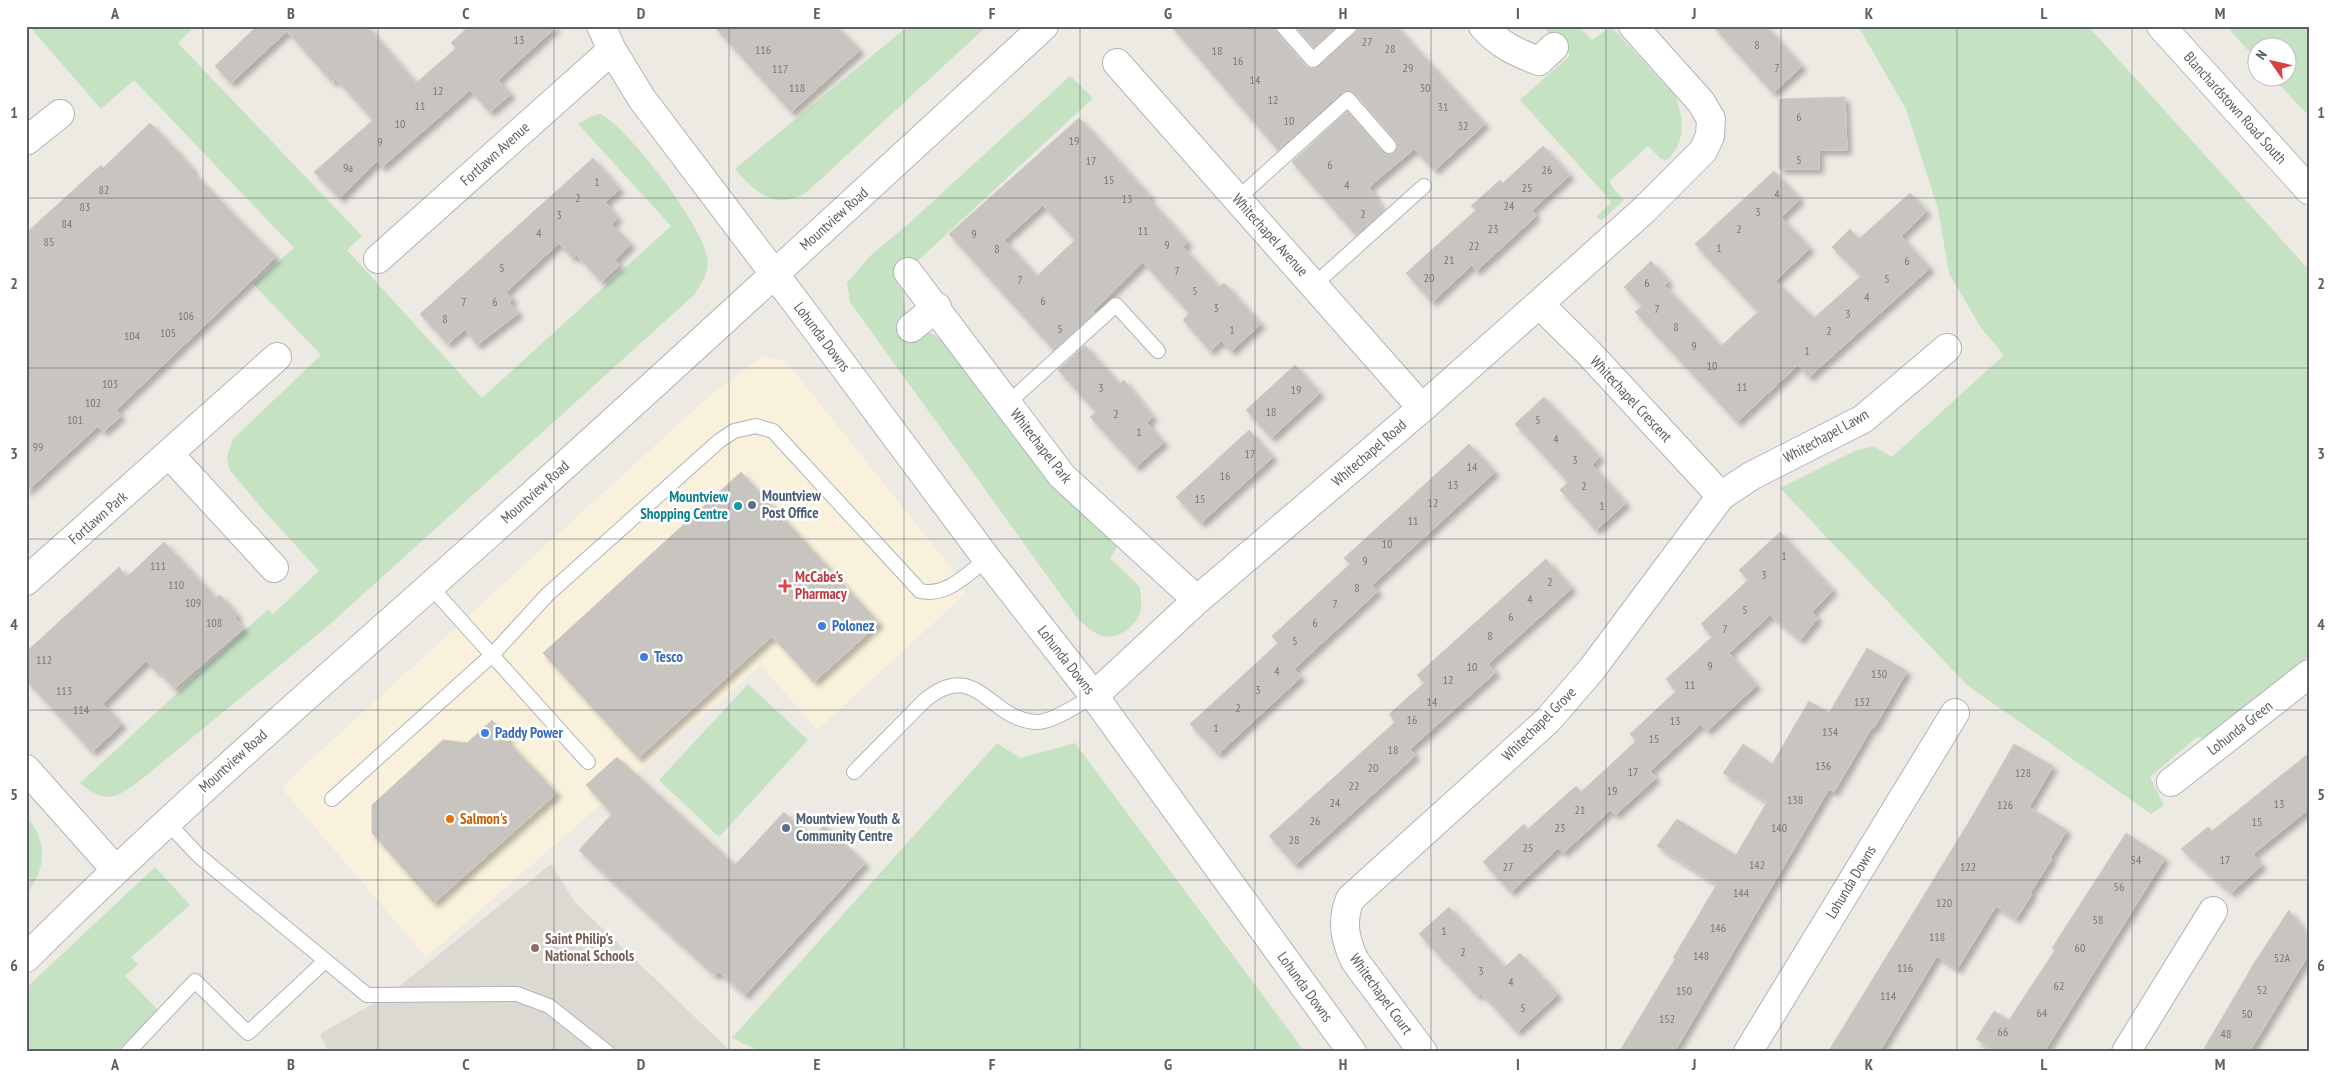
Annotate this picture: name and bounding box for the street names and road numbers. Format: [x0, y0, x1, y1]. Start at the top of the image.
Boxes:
street label: Blanchardstown Road South [2180, 48, 2291, 168]
street label: Fortlawn Avenue [456, 117, 533, 190]
street label: Mountview Road [795, 183, 872, 254]
street label: Whitechapel Avenue [1228, 189, 1313, 280]
street label: Lohunda Downs [790, 298, 855, 375]
street label: Whitechapel Crescent [1586, 351, 1676, 446]
street label: Whitechapel Lawn [1780, 404, 1872, 467]
street label: Whitechapel Park [1006, 405, 1077, 487]
street label: Whitechapel Road [1327, 415, 1410, 490]
street label: Mountview Road [496, 456, 573, 527]
street label: Fortlawn Park [64, 487, 131, 548]
street label: Lohunda Downs [1034, 621, 1099, 698]
street label: Whitechapel Grove [1498, 683, 1580, 765]
street label: Lohunda Green [2203, 696, 2276, 759]
street label: Mountview Road [194, 725, 271, 796]
street label: Lohunda Downs [1821, 842, 1880, 922]
street label: Lohunda Downs [1274, 948, 1337, 1026]
street label: Whitechapel Court [1346, 950, 1417, 1038]

